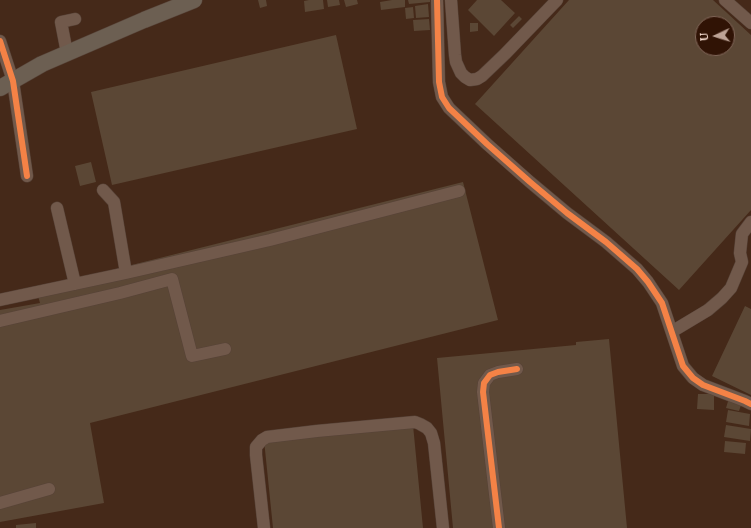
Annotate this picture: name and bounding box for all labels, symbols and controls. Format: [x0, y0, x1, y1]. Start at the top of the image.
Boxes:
north arrow [695, 16, 735, 56]
text: U [697, 32, 711, 41]

